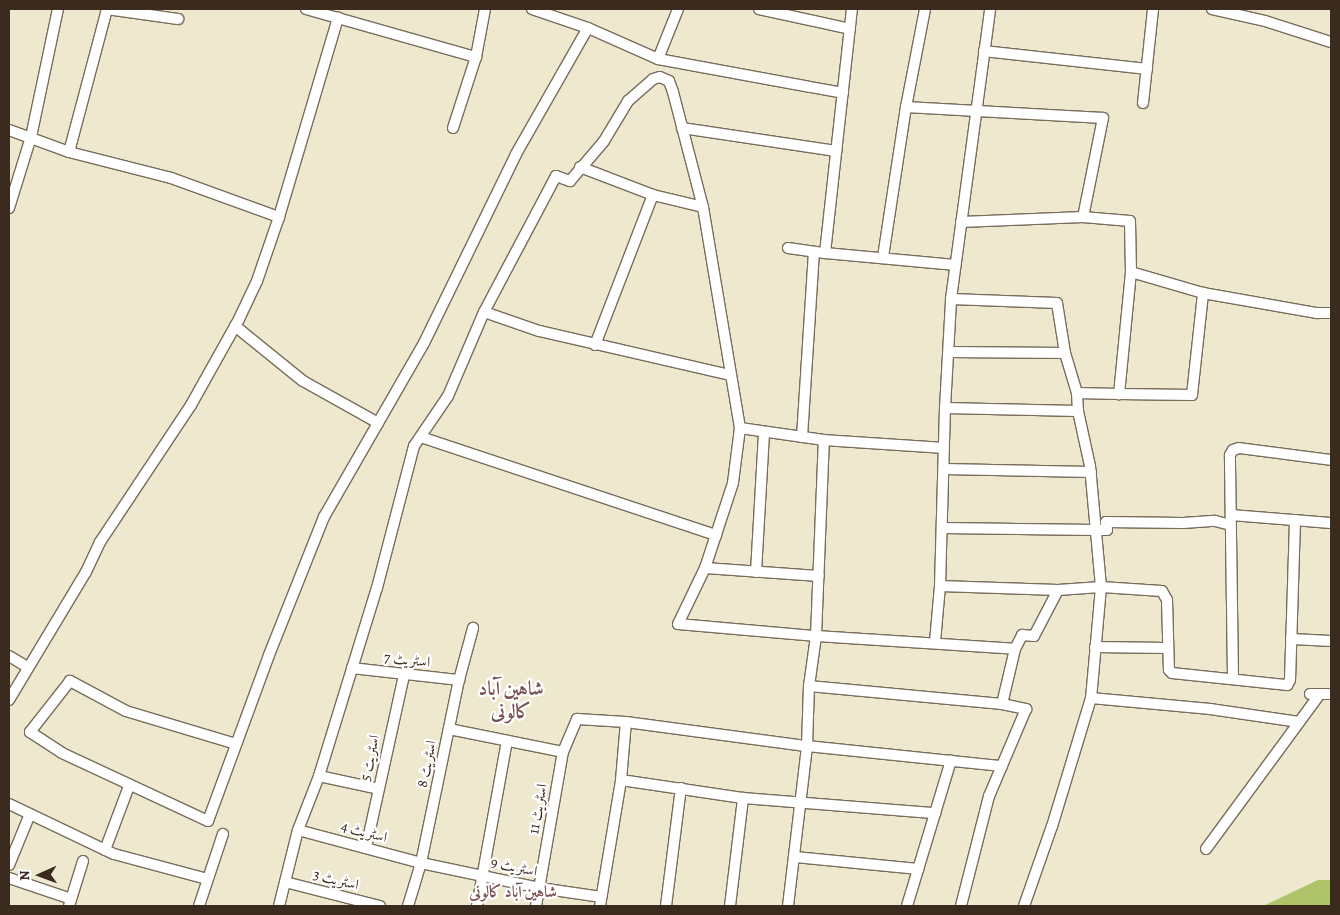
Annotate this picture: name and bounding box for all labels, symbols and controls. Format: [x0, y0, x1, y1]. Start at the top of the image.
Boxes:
street label: اسٹریٹ 7 [383, 649, 431, 671]
district label: شاہین آباد کالونی [478, 677, 544, 724]
street label: اسٹریٹ 5 [356, 733, 384, 783]
street label: اسٹریٹ 8 [413, 739, 441, 789]
street label: اسٹریٹ 11 [525, 783, 551, 835]
street label: اسٹریٹ 4 [339, 817, 389, 847]
north arrow [15, 850, 65, 900]
street label: اسٹریٹ 9 [489, 853, 539, 881]
street label: اسٹریٹ 3 [311, 866, 361, 894]
text: N [15, 870, 34, 881]
district label: شاہین آباد کالونی [469, 882, 557, 902]

